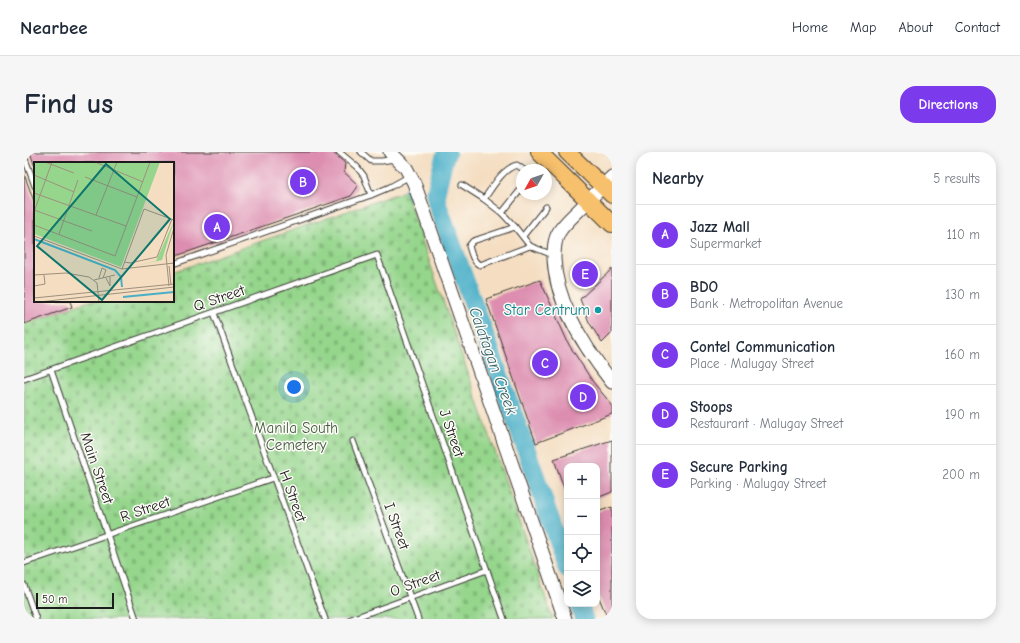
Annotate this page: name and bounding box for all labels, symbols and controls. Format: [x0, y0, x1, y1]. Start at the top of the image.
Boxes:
text: Nearbee [20, 17, 88, 39]
text: Home [792, 19, 828, 36]
text: Map [850, 19, 876, 36]
text: About [898, 19, 933, 36]
text: Contact [955, 19, 1000, 36]
button: Directions [900, 86, 996, 123]
text: Find us [24, 88, 113, 120]
inset map [34, 162, 174, 302]
north arrow [516, 164, 552, 200]
pin: B [290, 167, 316, 197]
text: Nearby [652, 169, 703, 188]
text: 5 results [933, 171, 980, 186]
pin: A [204, 212, 230, 242]
text: Jazz Mall [690, 218, 750, 236]
text: A [661, 227, 669, 242]
text: 110 m [947, 227, 980, 242]
text: Supermarket [690, 236, 761, 251]
pin: E [572, 259, 598, 289]
text: BDO [690, 278, 718, 296]
street label: Q Street [191, 281, 248, 315]
text: B [661, 287, 669, 302]
text: 130 m [945, 287, 980, 302]
text: Bank · Metropolitan Avenue [690, 296, 843, 311]
place label: Star Centrum [504, 301, 590, 319]
water label: Calatagan Creek [465, 305, 521, 417]
marker: Star Centrum [593, 305, 603, 315]
text: Contel Communication [690, 338, 835, 356]
text: C [661, 347, 669, 362]
text: 160 m [945, 347, 980, 362]
pin: C [532, 348, 558, 378]
text: Place · Malugay Street [690, 356, 814, 371]
your location [284, 377, 304, 397]
pin: D [570, 382, 596, 412]
text: Stoops [690, 398, 732, 416]
street label: J Street [435, 407, 469, 460]
text: D [661, 407, 669, 422]
text: 190 m [945, 407, 980, 422]
text: Restaurant · Malugay Street [690, 416, 843, 431]
park label: Manila South Cemetery [254, 419, 338, 454]
street label: Main Street [76, 430, 118, 507]
text: Secure Parking [690, 458, 788, 476]
map controls [564, 463, 600, 607]
button: + [564, 463, 600, 499]
text: E [661, 467, 669, 482]
text: 200 m [942, 467, 980, 482]
street label: H Street [275, 468, 311, 525]
text: Parking · Malugay Street [690, 476, 826, 491]
street label: R Street [118, 492, 173, 526]
button: − [564, 499, 600, 535]
street label: I Street [380, 500, 414, 553]
button: locate [564, 535, 600, 571]
street label: O Street [387, 565, 443, 600]
button: layers [564, 571, 600, 607]
scale bar [36, 591, 114, 610]
text: 50 m [42, 593, 67, 606]

